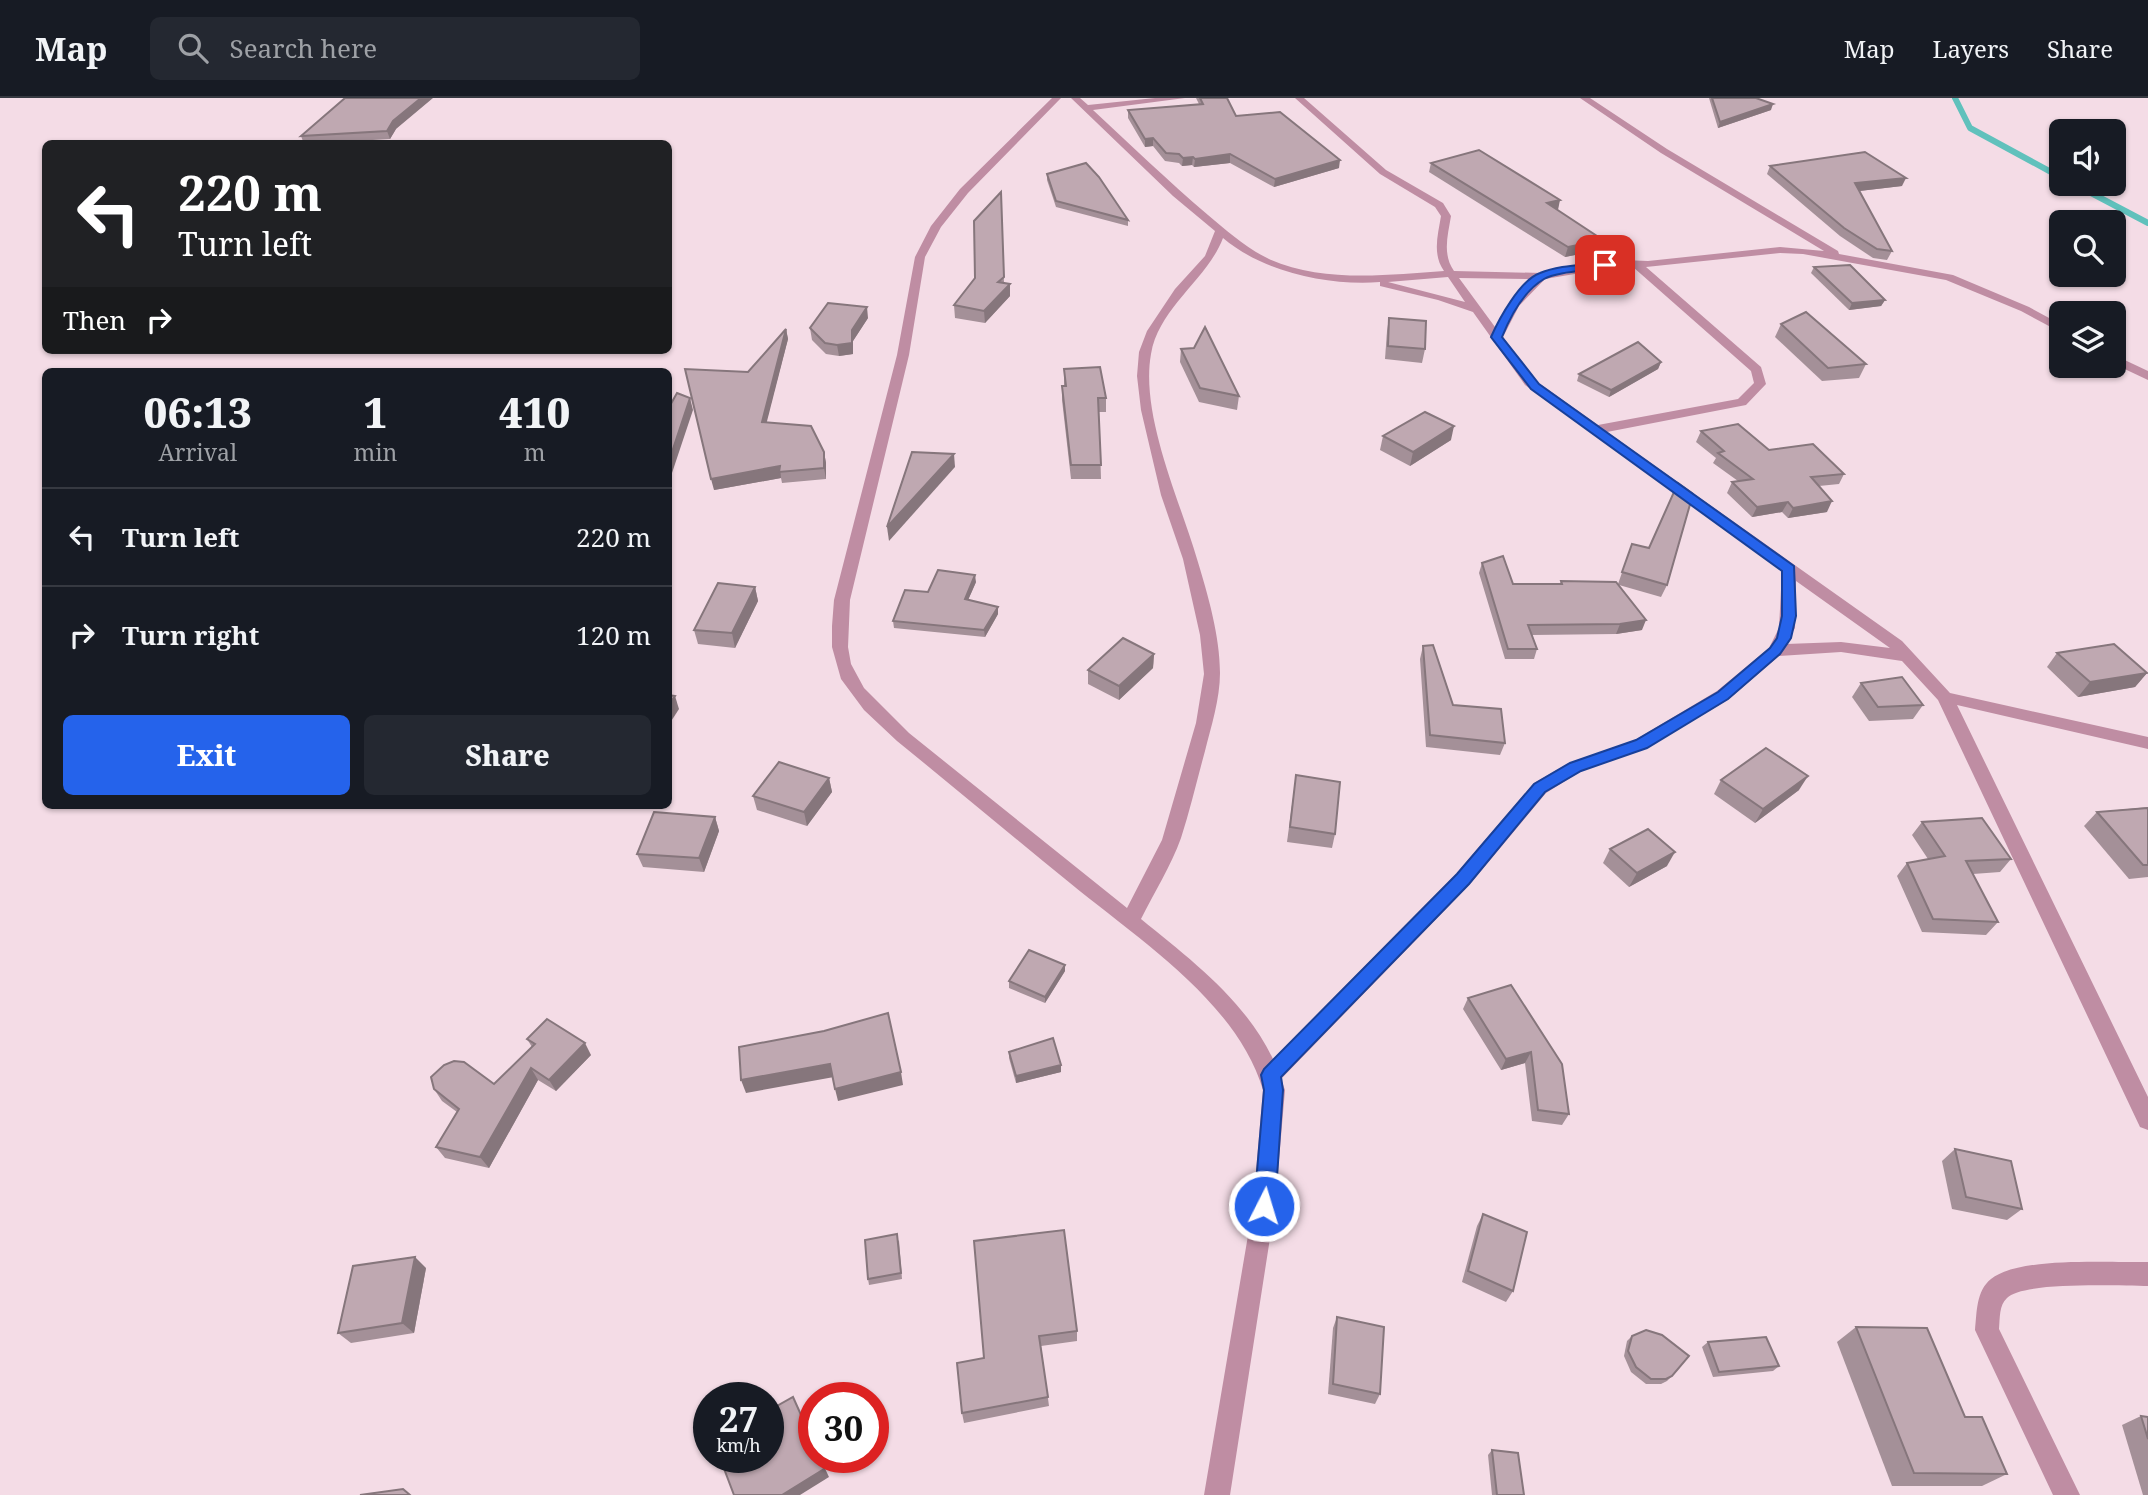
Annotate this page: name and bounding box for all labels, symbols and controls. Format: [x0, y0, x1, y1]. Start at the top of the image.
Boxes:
search box [150, 17, 640, 80]
text: Map [35, 26, 108, 71]
icon: search [174, 29, 212, 67]
text: Search here [230, 30, 377, 66]
text: Map [1844, 32, 1895, 65]
text: Layers [1933, 32, 2009, 65]
text: Share [2047, 32, 2113, 65]
map controls [2049, 119, 2126, 378]
button: sound [2049, 119, 2126, 196]
text: 220 m [178, 159, 322, 225]
icon: left [63, 168, 154, 259]
button: search [2049, 210, 2126, 287]
text: Turn left [178, 222, 312, 265]
pin [1575, 235, 1635, 295]
icon: arrive [1586, 246, 1624, 284]
icon: right [140, 301, 178, 339]
button: layers [2049, 301, 2126, 378]
text: Then [63, 302, 126, 338]
text: 06:13 [144, 383, 252, 440]
text: 1 [364, 383, 387, 440]
text: 410 [499, 383, 570, 440]
text: Arrival [158, 436, 237, 468]
text: min [353, 436, 397, 468]
text: m [524, 436, 546, 468]
icon: left [63, 518, 101, 556]
text: Turn left [122, 519, 239, 555]
text: 220 m [576, 519, 651, 555]
icon: right [63, 616, 101, 654]
text: Turn right [122, 617, 259, 653]
text: 120 m [576, 617, 651, 653]
button: Exit [63, 715, 350, 795]
button: Share [364, 715, 651, 795]
position arrow [1227, 1169, 1301, 1243]
speed limit sign: 30 [798, 1382, 889, 1473]
text: 27 [719, 1395, 758, 1442]
text: km/h [716, 1433, 761, 1457]

